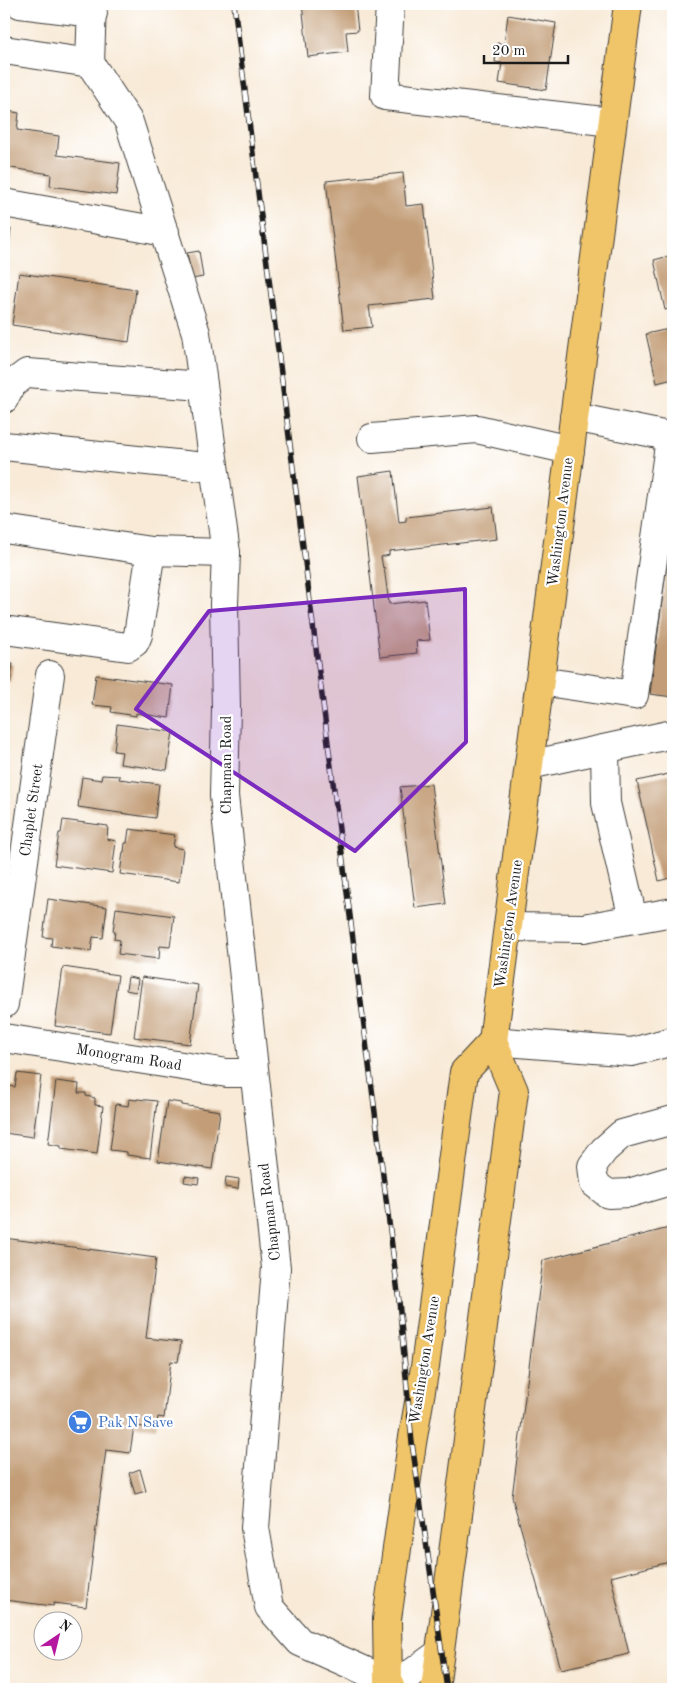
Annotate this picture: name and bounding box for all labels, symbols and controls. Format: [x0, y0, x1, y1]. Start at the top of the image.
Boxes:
scale bar [484, 32, 568, 64]
text: 20 m [492, 44, 526, 59]
street label: Washington Avenue [546, 457, 577, 588]
street label: Chapman Road [220, 716, 235, 814]
street label: Chaplet Street [19, 763, 46, 858]
street label: Washington Avenue [493, 859, 526, 990]
street label: Monogram Road [75, 1043, 183, 1074]
street label: Chapman Road [257, 1162, 284, 1262]
street label: Washington Avenue [408, 1295, 443, 1425]
supermarket icon: Pak N Save [67, 1409, 93, 1435]
place label: Pak N Save [98, 1416, 173, 1431]
north arrow [32, 1610, 82, 1660]
text: N [56, 1617, 74, 1635]

